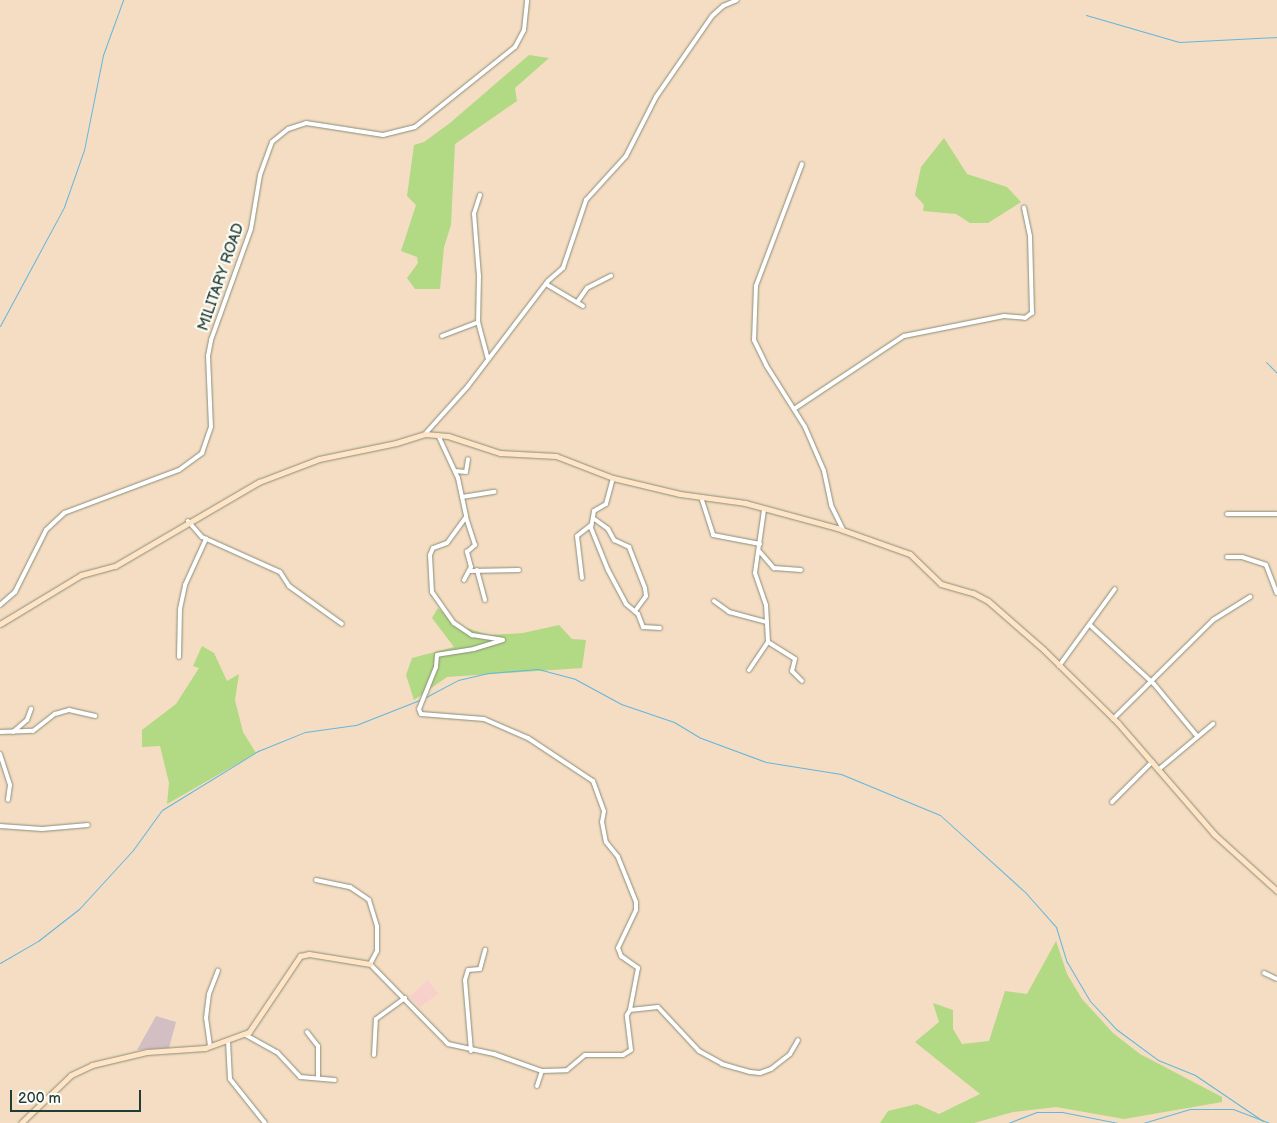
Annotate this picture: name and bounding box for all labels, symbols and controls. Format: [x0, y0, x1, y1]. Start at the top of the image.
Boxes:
street label: MILITARY ROAD [194, 221, 248, 333]
scale bar [12, 1080, 144, 1112]
text: 200 m [18, 1089, 61, 1108]

